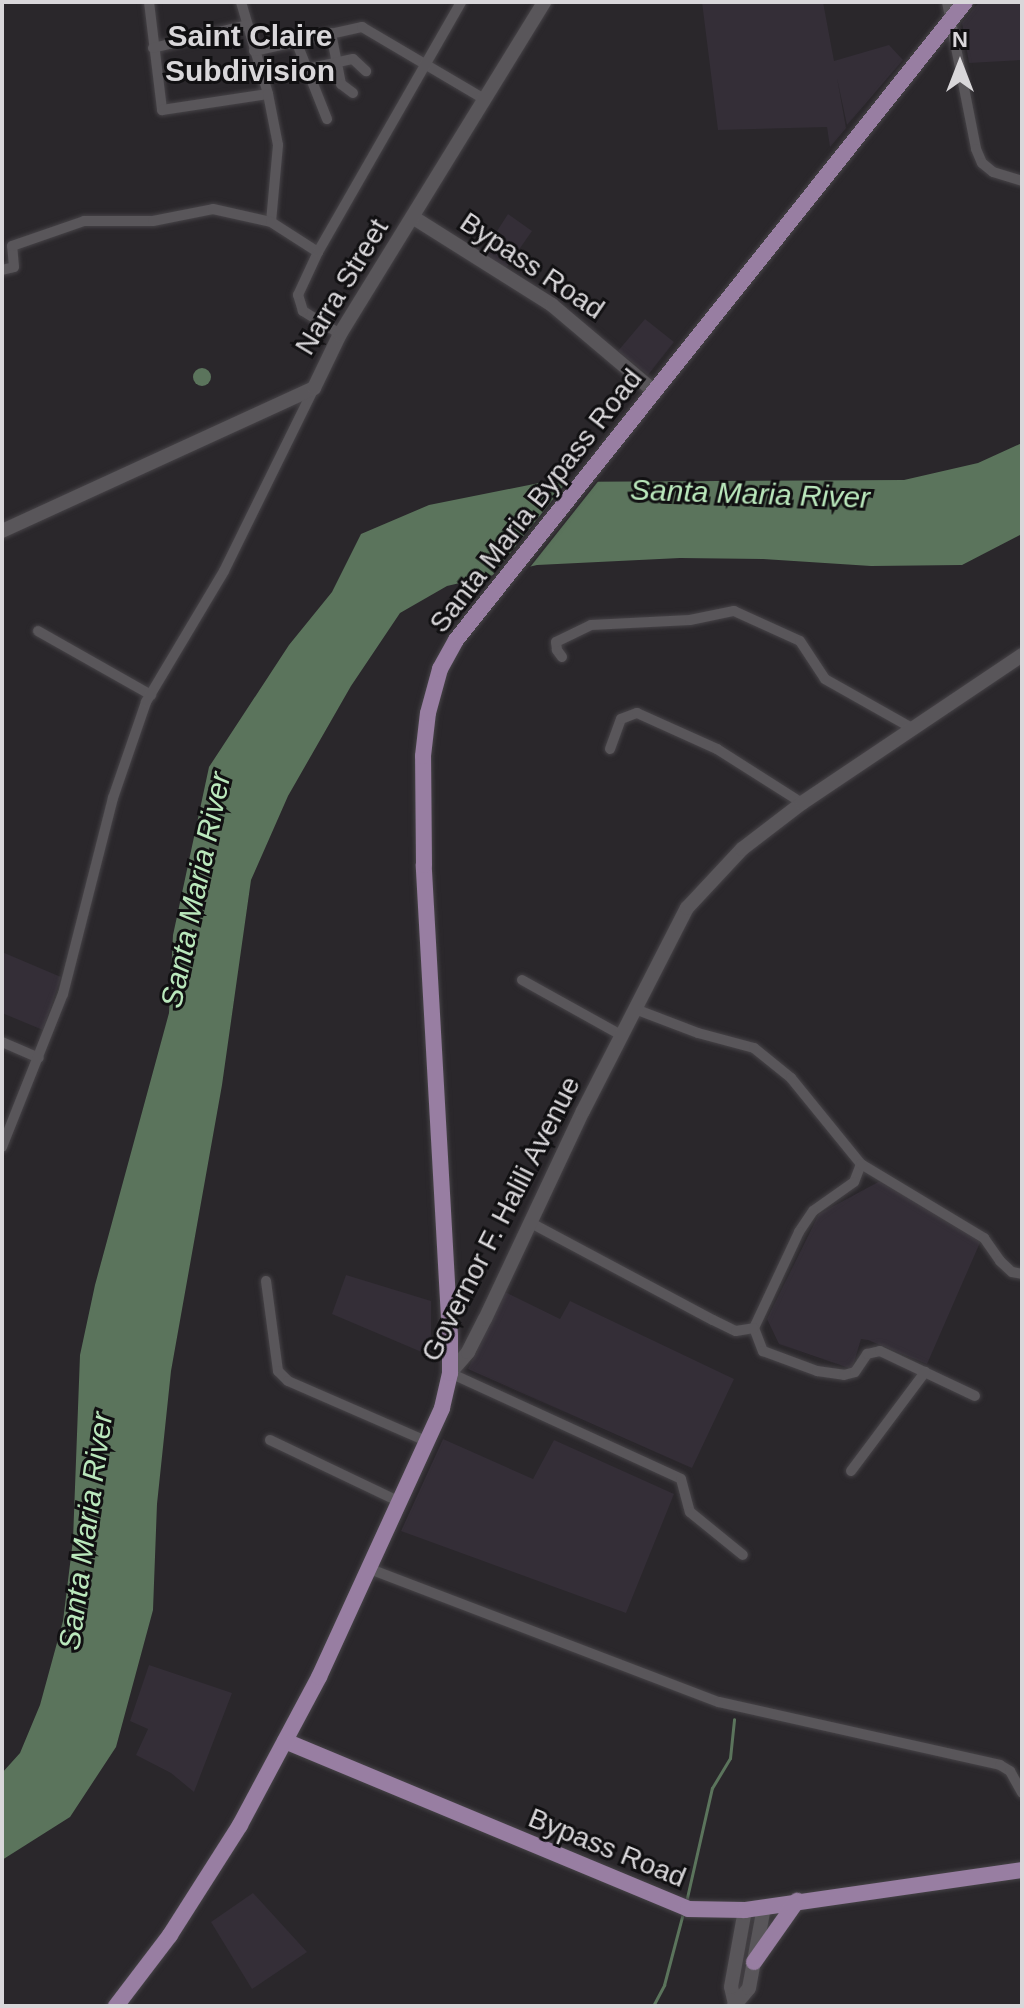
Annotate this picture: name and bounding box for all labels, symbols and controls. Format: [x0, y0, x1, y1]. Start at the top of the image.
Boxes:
district label: Saint Claire Subdivision [165, 18, 335, 88]
north arrow [920, 24, 1000, 104]
text: N [952, 27, 968, 52]
street label: Bypass Road [454, 206, 610, 326]
street label: Narra Street [288, 213, 396, 361]
street label: Santa Maria Bypass Road [423, 362, 649, 640]
water label: Santa Maria River [629, 472, 871, 516]
water label: Santa Maria River [153, 769, 239, 1011]
street label: Governor F. Halili Avenue [414, 1070, 588, 1368]
water label: Santa Maria River [51, 1410, 121, 1652]
street label: Bypass Road [524, 1801, 690, 1895]

